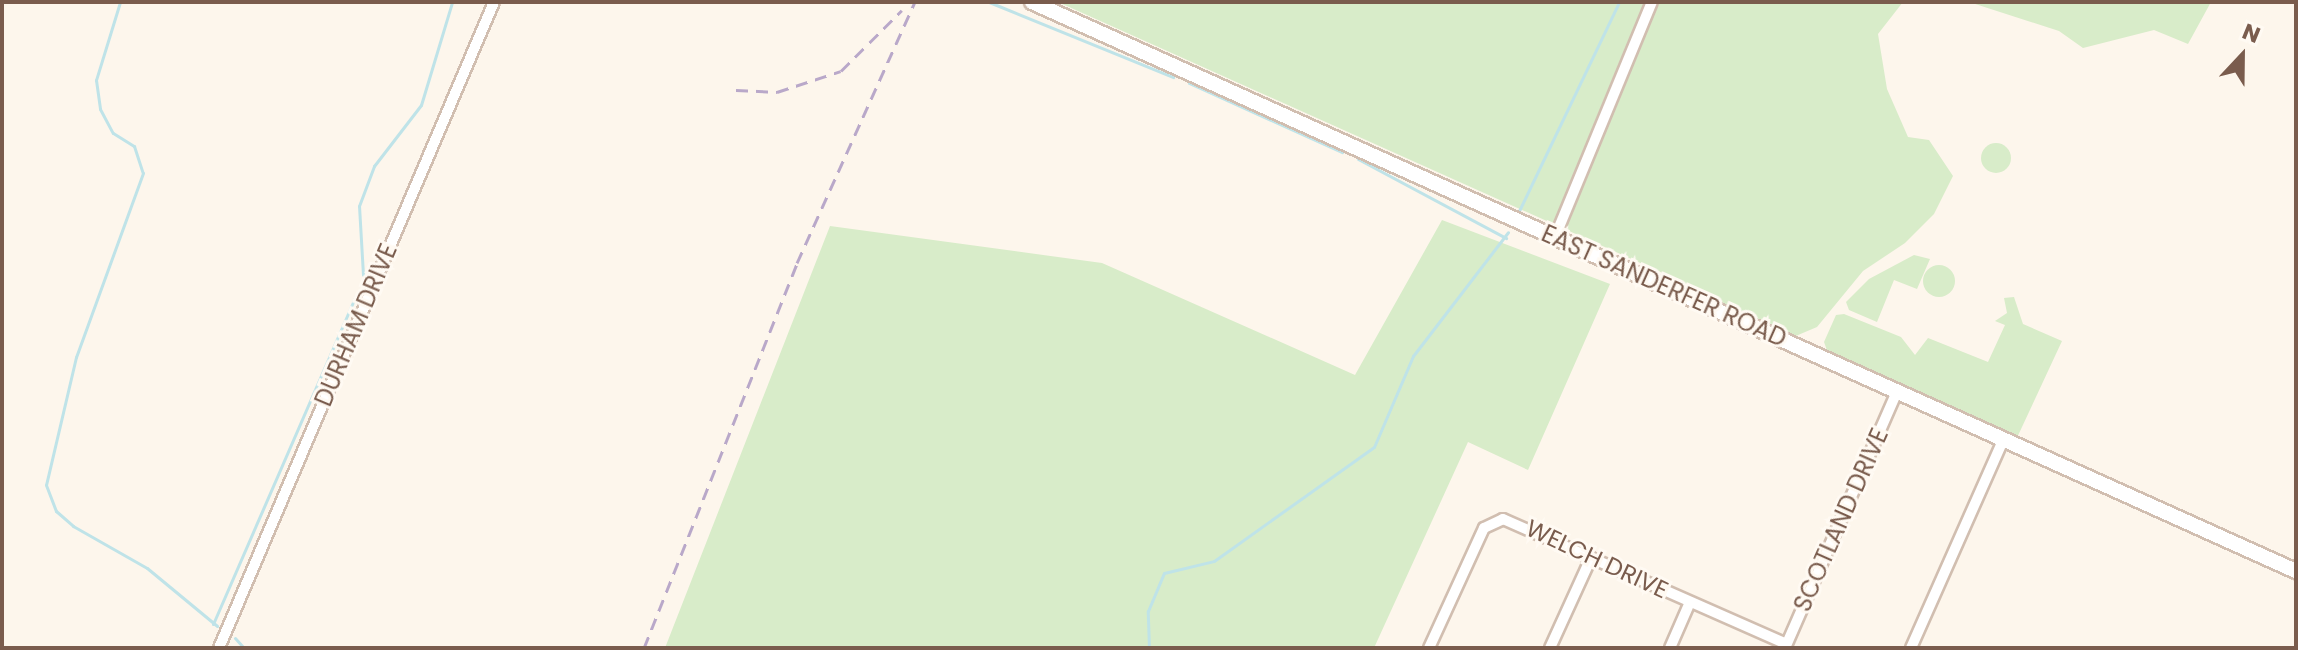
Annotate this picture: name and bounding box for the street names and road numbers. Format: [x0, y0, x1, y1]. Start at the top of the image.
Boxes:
street label: EAST SANDERFER ROAD [1537, 219, 1791, 353]
street label: DURHAM DRIVE [309, 239, 403, 411]
street label: SCOTLAND DRIVE [1788, 424, 1894, 616]
street label: WELCH DRIVE [1521, 513, 1673, 605]

